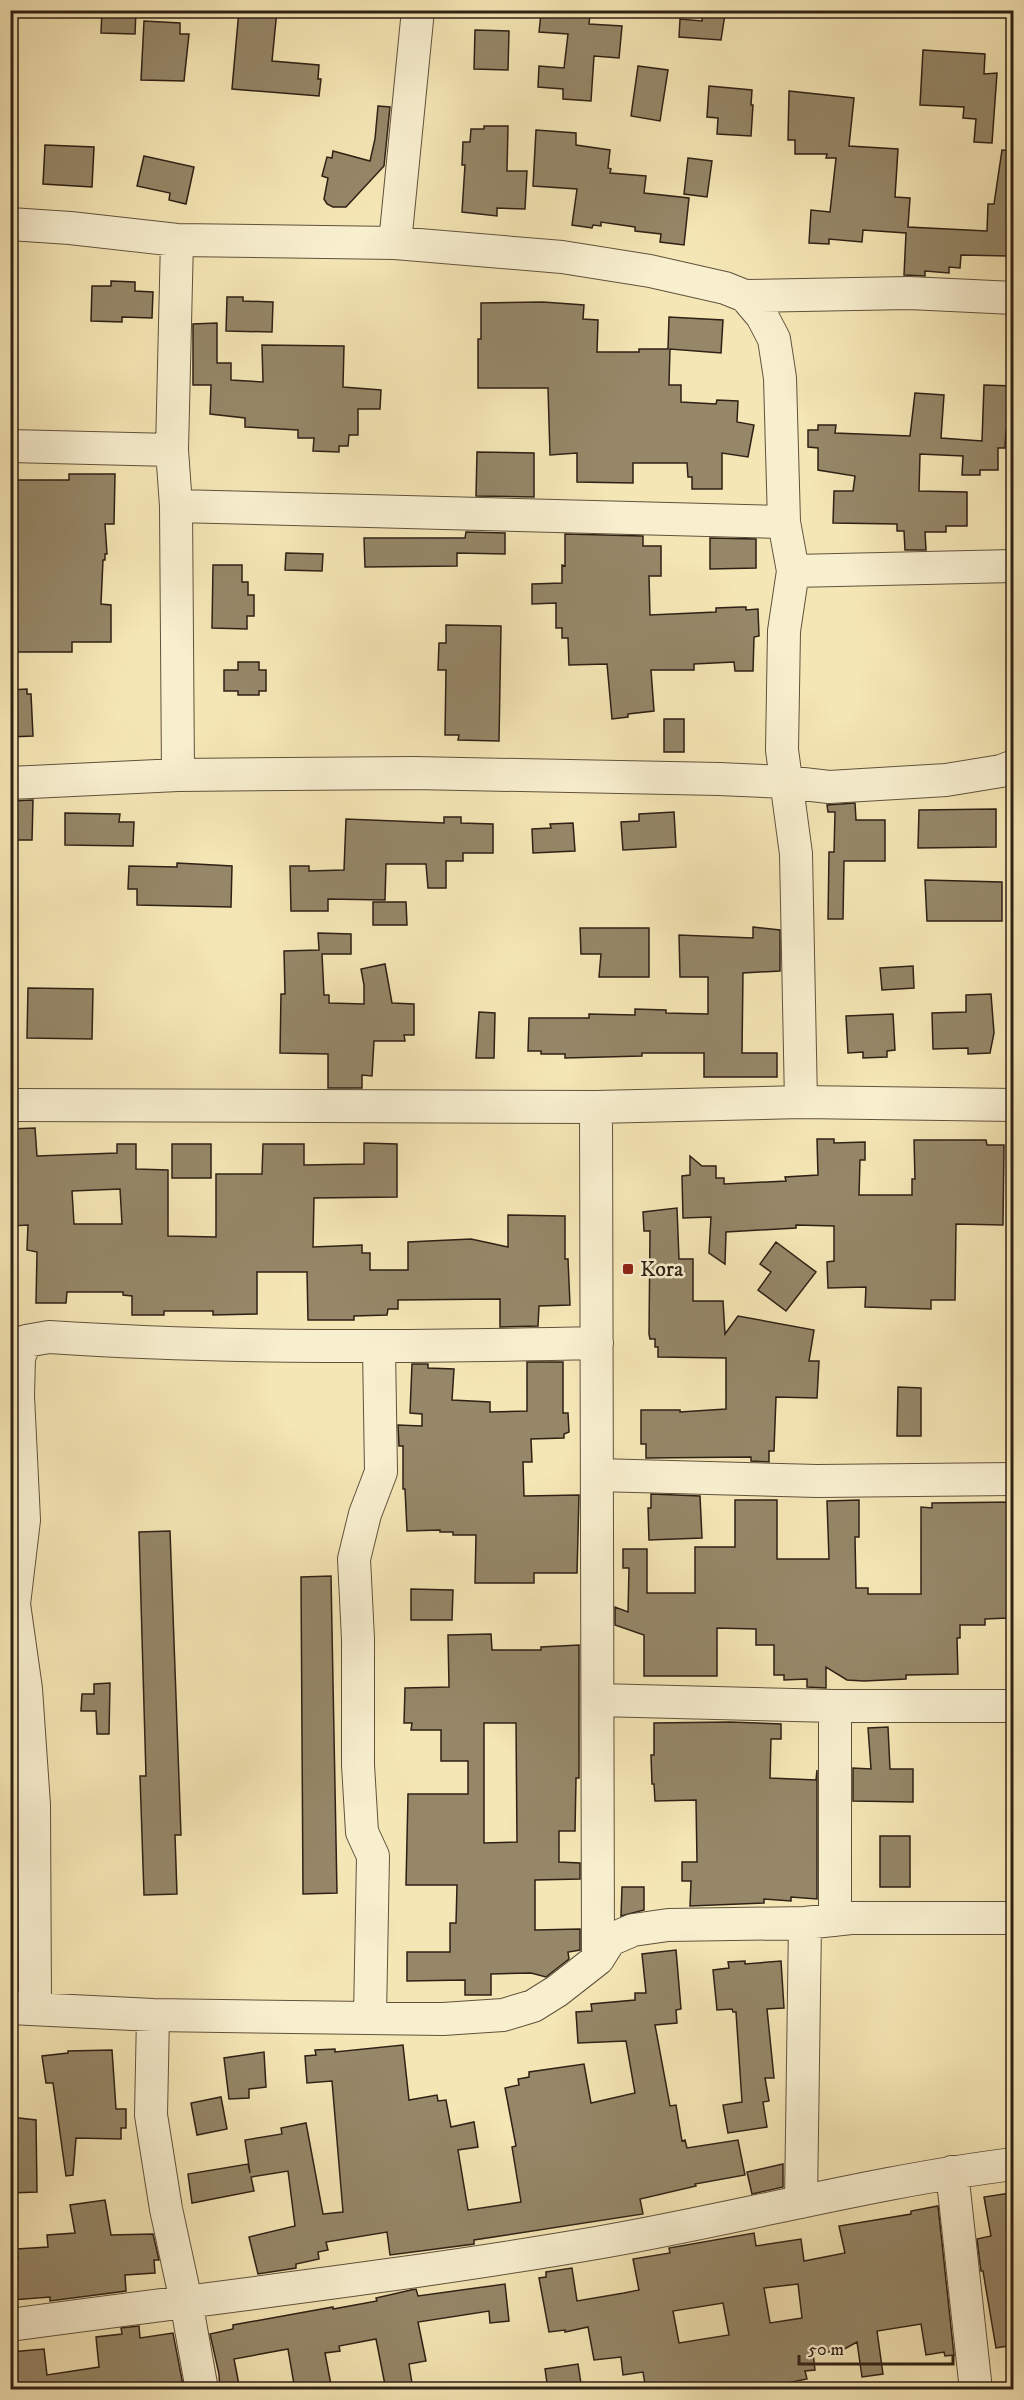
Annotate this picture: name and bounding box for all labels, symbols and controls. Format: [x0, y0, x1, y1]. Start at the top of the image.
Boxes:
place label: Kora [640, 1256, 684, 1283]
marker: Kora [621, 1262, 635, 1276]
scale bar [799, 2328, 954, 2366]
text: 50 m [808, 2339, 844, 2361]

